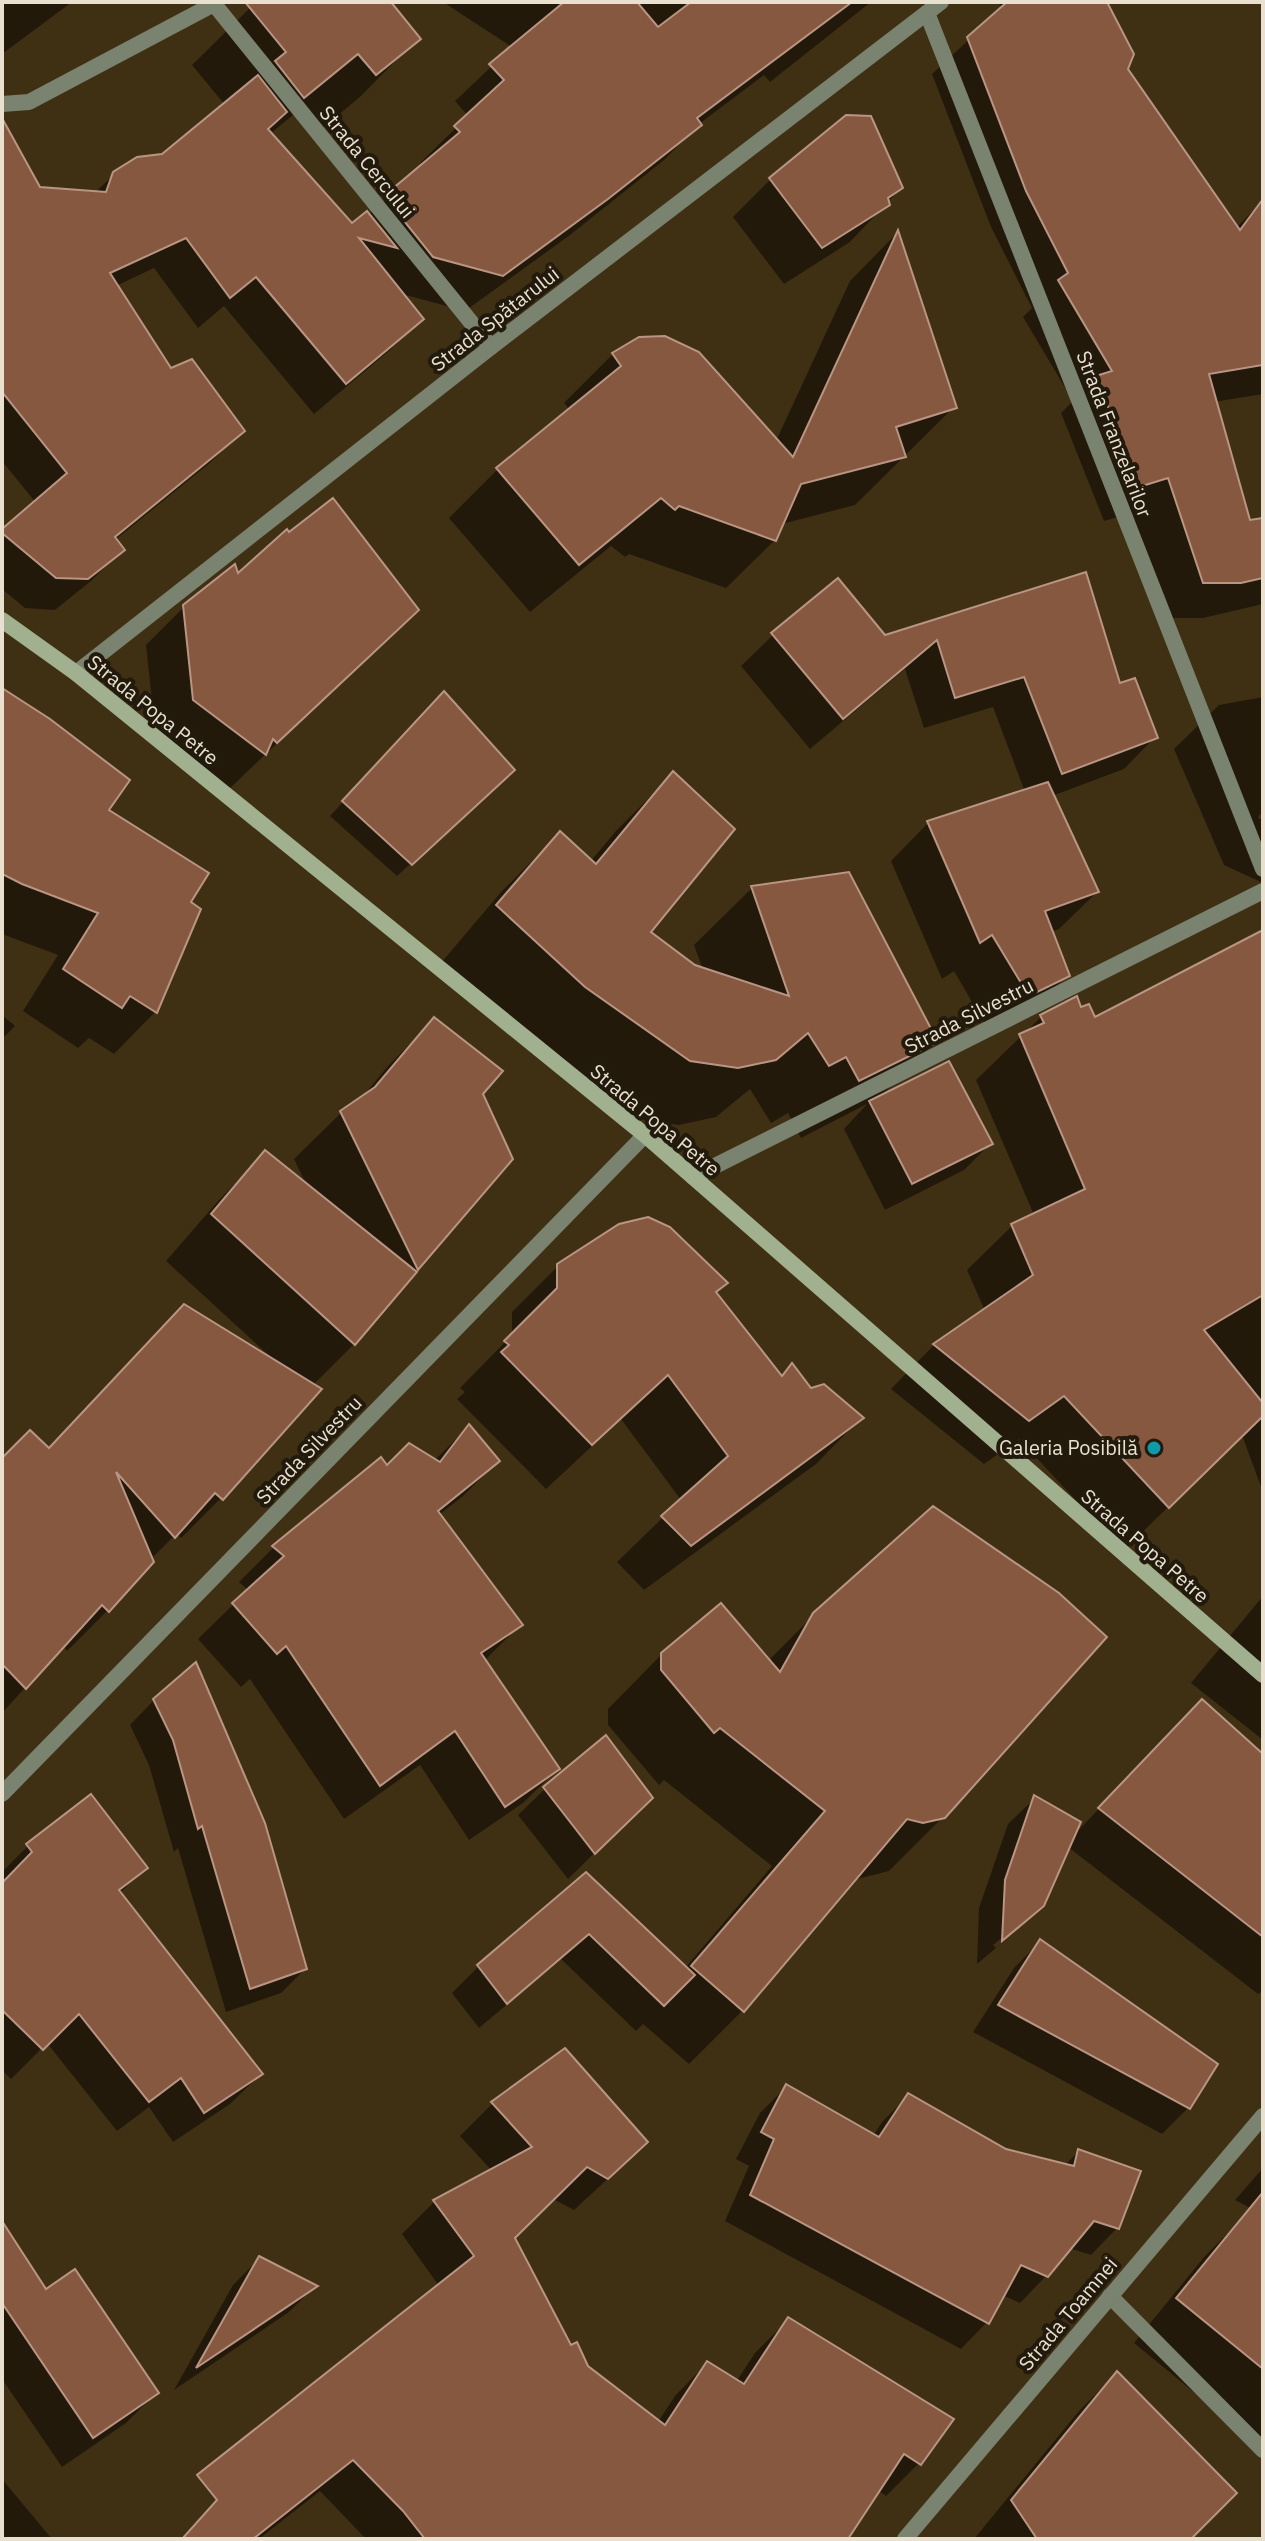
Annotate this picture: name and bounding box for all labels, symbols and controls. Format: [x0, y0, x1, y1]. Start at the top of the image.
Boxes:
street label: Strada Cercului [314, 100, 421, 224]
street label: Strada Spătarului [425, 260, 564, 377]
street label: Strada Franzelarilor [1070, 347, 1159, 521]
street label: Strada Popa Petre [82, 648, 225, 771]
street label: Strada Silvestru [900, 971, 1038, 1060]
street label: Strada Popa Petre [585, 1057, 726, 1182]
street label: Strada Silvestru [250, 1389, 367, 1510]
place label: Galeria Posibilă [999, 1434, 1138, 1461]
marker: Galeria Posibilă [1145, 1439, 1163, 1457]
street label: Strada Popa Petre [1076, 1482, 1215, 1609]
street label: Strada Toamnei [1012, 2251, 1123, 2376]

